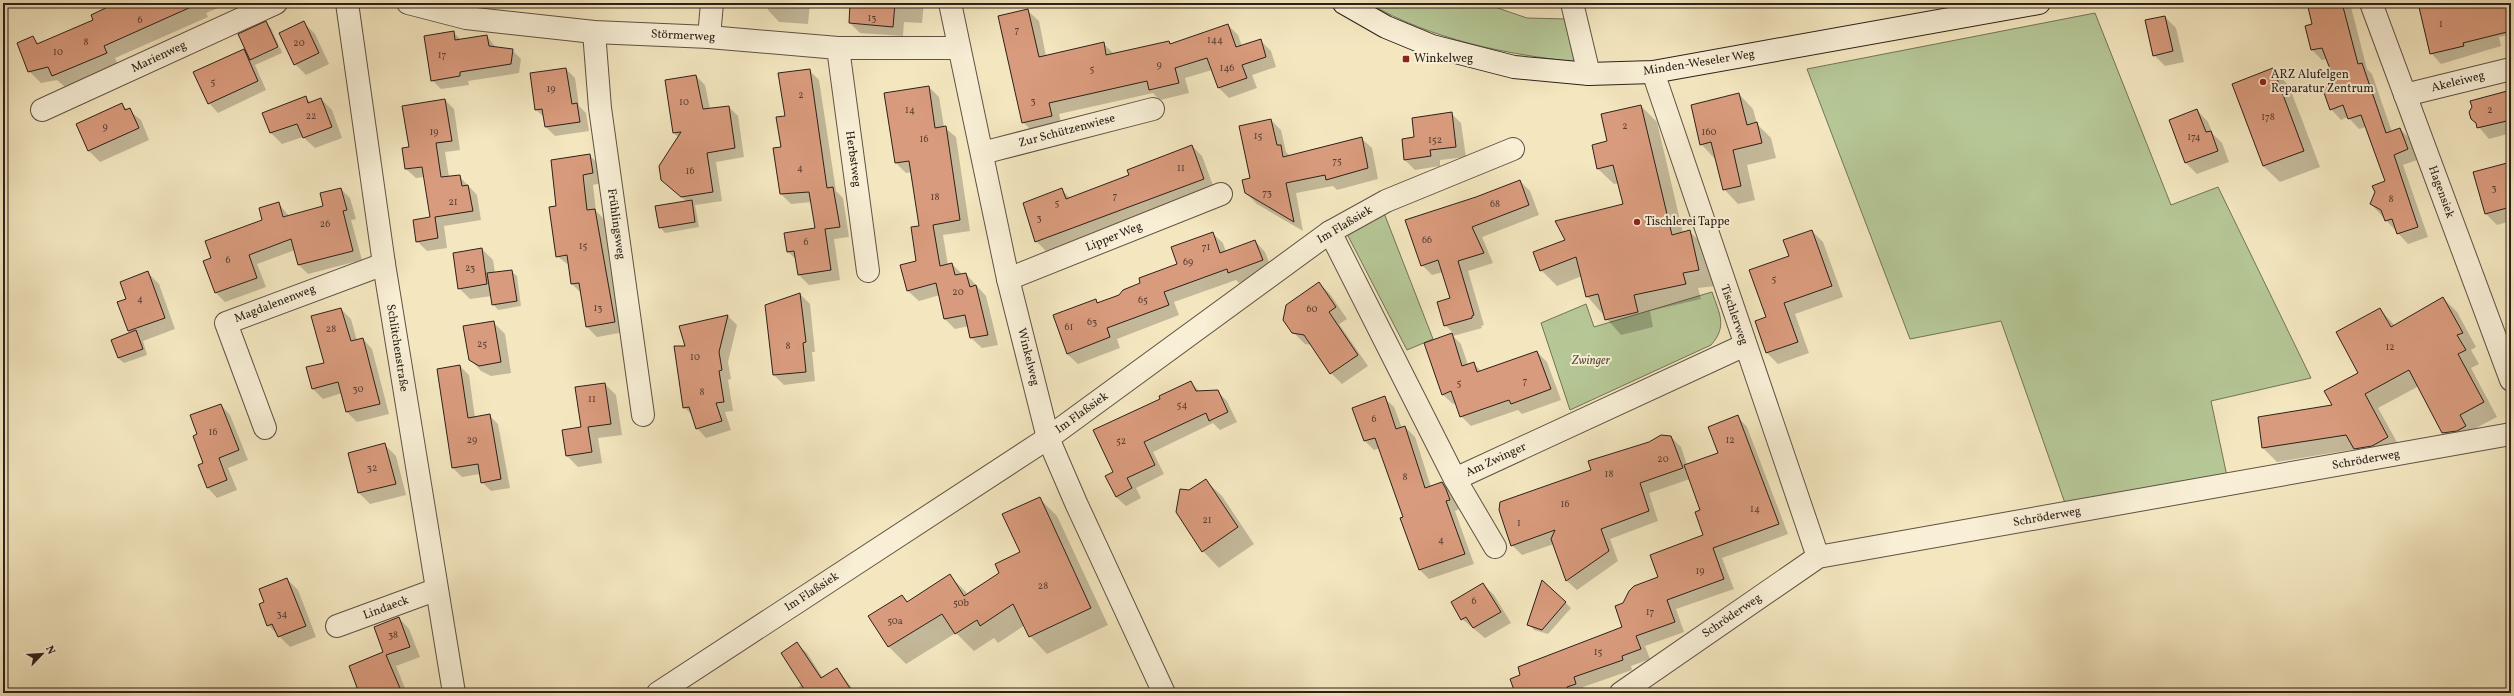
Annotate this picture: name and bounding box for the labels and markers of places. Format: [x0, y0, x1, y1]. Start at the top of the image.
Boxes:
place label: Winkelweg [1414, 51, 1473, 67]
marker: Winkelweg [1401, 54, 1411, 64]
place label: ARZ Alufelgen Reparatur Zentrum [2271, 67, 2374, 97]
marker: ARZ Alufelgen Reparatur Zentrum [2258, 77, 2268, 87]
place label: Tischlerei Tappe [1645, 214, 1730, 230]
marker: Tischlerei Tappe [1632, 217, 1642, 227]

